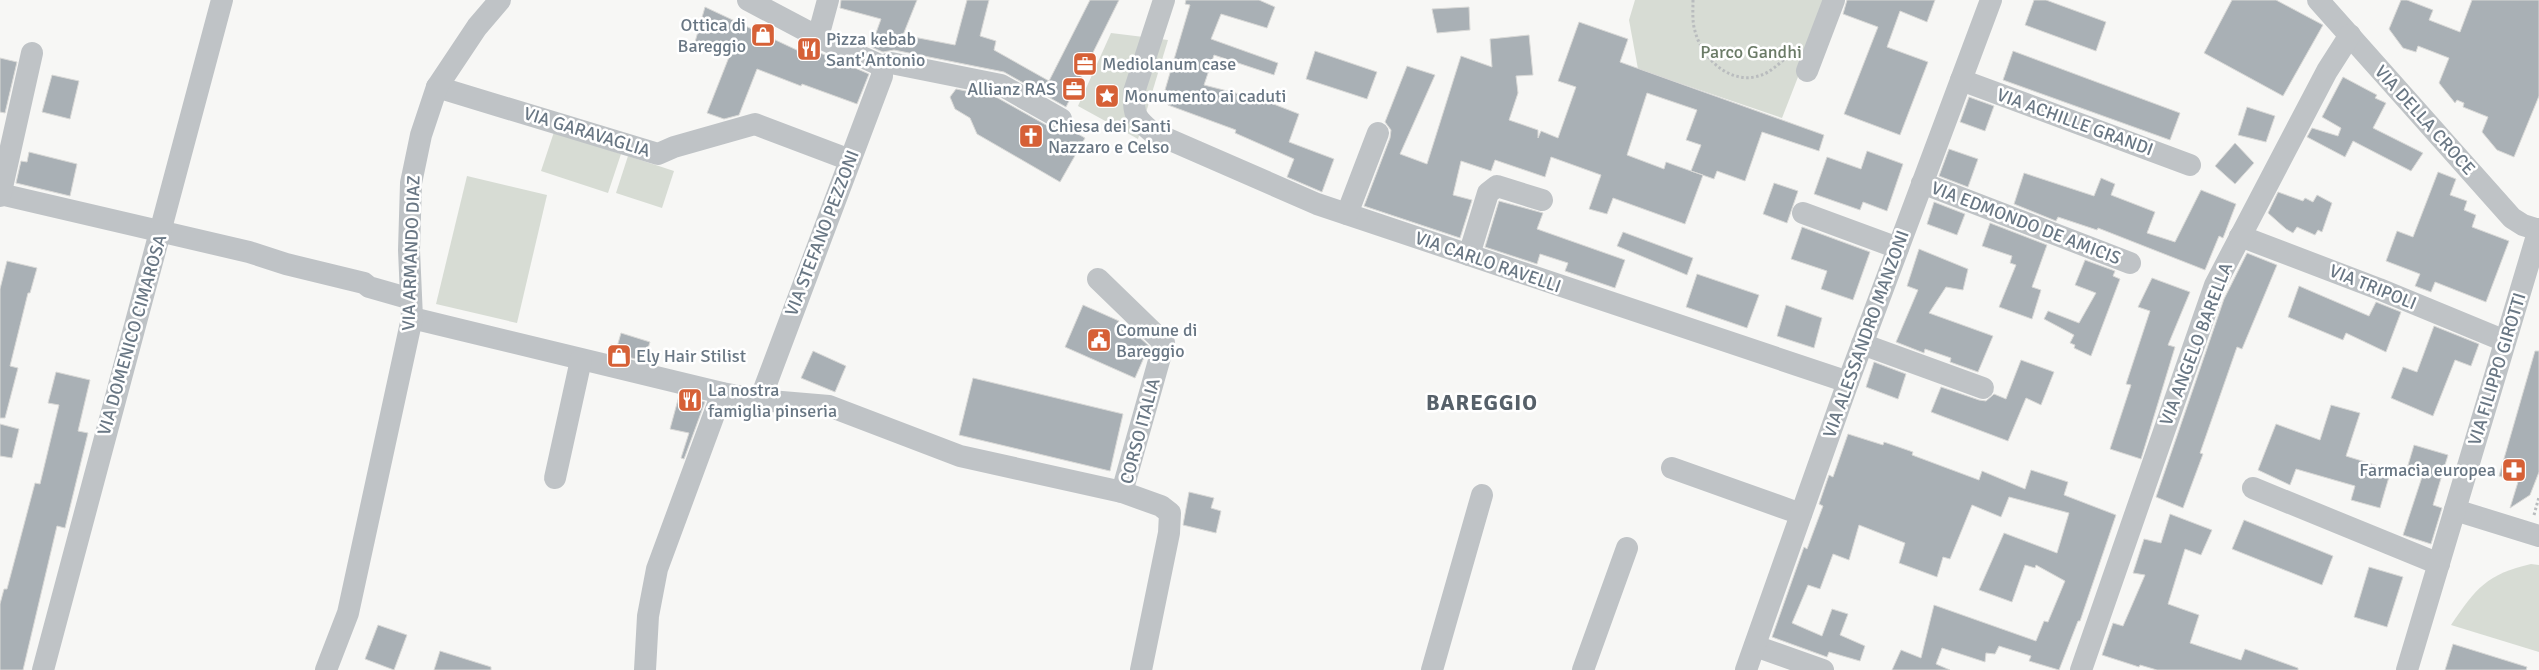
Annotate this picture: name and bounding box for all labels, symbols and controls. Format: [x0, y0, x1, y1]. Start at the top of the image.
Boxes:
place label: Ottica di Bareggio [678, 14, 746, 57]
shop icon: Ottica di Bareggio [750, 22, 776, 48]
place label: Pizza kebab Sant'Antonio [826, 28, 925, 71]
restaurant icon: Pizza kebab Sant'Antonio [796, 36, 822, 62]
park label: Parco Gandhi [1700, 41, 1802, 63]
office icon: Mediolanum case [1072, 51, 1098, 77]
place label: Mediolanum case [1102, 53, 1236, 75]
street label: VIA DELLA CROCE [2370, 61, 2480, 179]
office icon: Allianz RAS [1061, 76, 1087, 102]
place label: Allianz RAS [967, 78, 1056, 100]
place icon: Monumento ai caduti [1094, 83, 1120, 109]
street label: VIA ACHILLE GRANDI [1994, 83, 2156, 161]
place label: Monumento ai caduti [1124, 85, 1286, 107]
street label: VIA GARAVAGLIA [521, 102, 653, 162]
place label: Chiesa dei Santi Nazzaro e Celso [1048, 115, 1171, 158]
church icon: Chiesa dei Santi Nazzaro e Celso [1018, 123, 1044, 149]
street label: VIA STEFANO PEZZONI [780, 147, 864, 319]
street label: VIA ARMANDO DIAZ [397, 175, 425, 331]
street label: VIA EDMONDO DE AMICIS [1928, 177, 2124, 269]
street label: VIA CARLO RAVELLI [1412, 227, 1564, 297]
street label: VIA ALESSANDRO MANZONI [1818, 227, 1914, 441]
street label: VIA DOMENICO CIMAROSA [93, 232, 171, 438]
street label: VIA ANGELO BARELLA [2155, 259, 2237, 429]
street label: VIA TRIPOLI [2326, 260, 2420, 314]
street label: VIA FILIPPO GIROTTI [2463, 290, 2531, 448]
place label: Comune di Bareggio [1116, 319, 1197, 362]
public building icon: Comune di Bareggio [1086, 327, 1112, 353]
shop icon: Ely Hair Stilist [606, 343, 632, 369]
place label: Ely Hair Stilist [636, 345, 746, 367]
street label: CORSO ITALIA [1115, 376, 1165, 486]
place label: La nostra famiglia pinseria [708, 379, 837, 422]
restaurant icon: La nostra famiglia pinseria [677, 387, 703, 413]
district label: BAREGGIO [1426, 389, 1538, 416]
pharmacy icon: Farmacia europea [2501, 457, 2527, 483]
place label: Farmacia europea [2359, 459, 2496, 481]

